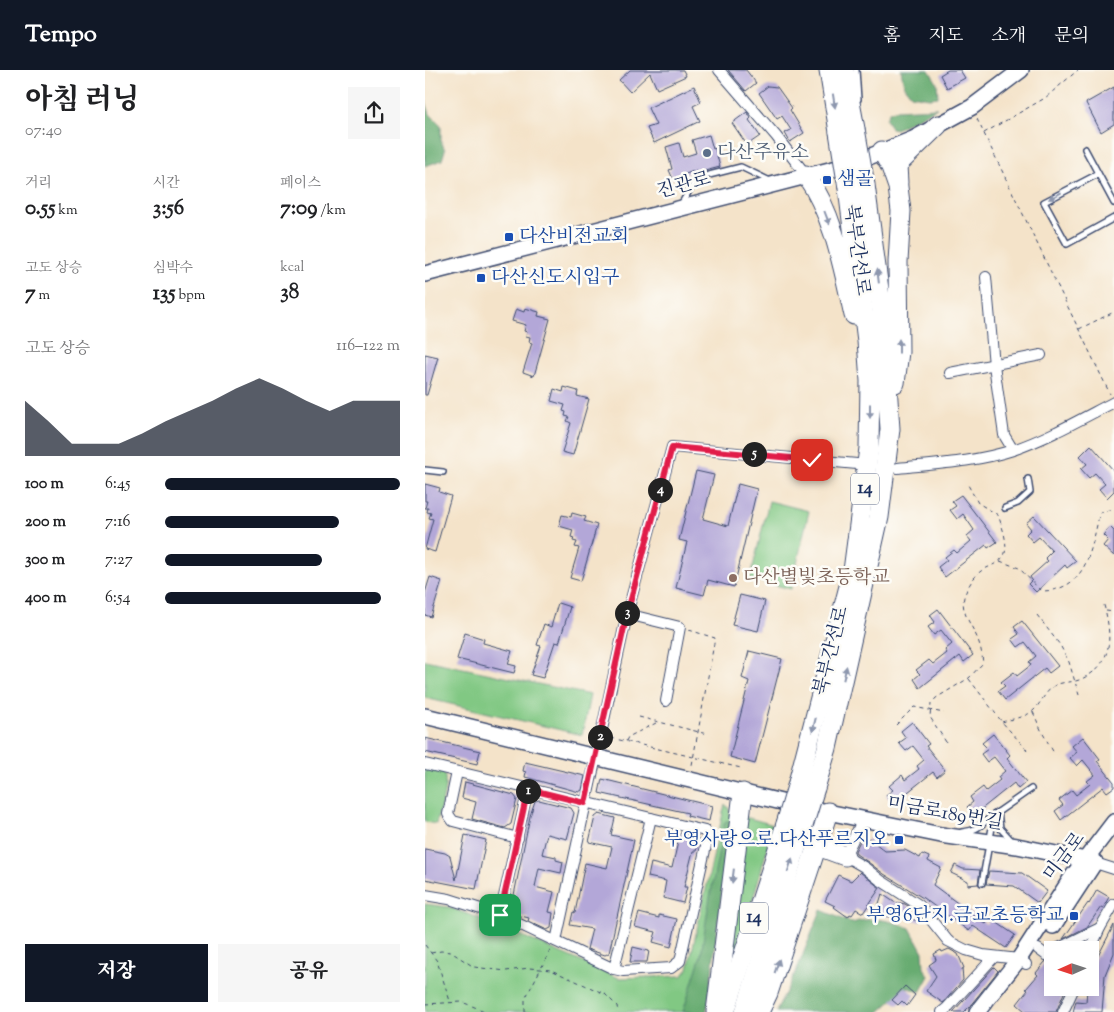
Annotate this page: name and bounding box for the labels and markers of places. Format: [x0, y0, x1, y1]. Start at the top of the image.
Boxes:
place label: 다산주유소 [717, 140, 809, 167]
marker: 다산주유소 [701, 147, 713, 159]
place label: 샘골 [837, 167, 874, 194]
marker: 샘골 [821, 174, 833, 186]
place label: 다산비전교회 [519, 224, 629, 251]
marker: 다산비전교회 [503, 231, 515, 243]
place label: 다산신도시입구 [491, 265, 619, 292]
marker: 다산신도시입구 [475, 272, 487, 284]
pin [791, 439, 833, 481]
pin: 5 [741, 442, 767, 466]
pin: 4 [647, 478, 673, 502]
place label: 다산별빛초등학교 [743, 565, 890, 592]
marker: 다산별빛초등학교 [727, 572, 739, 584]
pin: 3 [615, 600, 639, 626]
pin: 2 [587, 724, 613, 750]
pin: 1 [515, 778, 541, 804]
place label: 부영사랑으로.다산푸르지오 [664, 827, 889, 854]
marker: 부영사랑으로.다산푸르지오 [893, 834, 905, 846]
pin [479, 894, 521, 936]
place label: 부영6단지.금교초등학교 [866, 903, 1064, 930]
marker: 부영6단지.금교초등학교 [1068, 910, 1080, 922]

